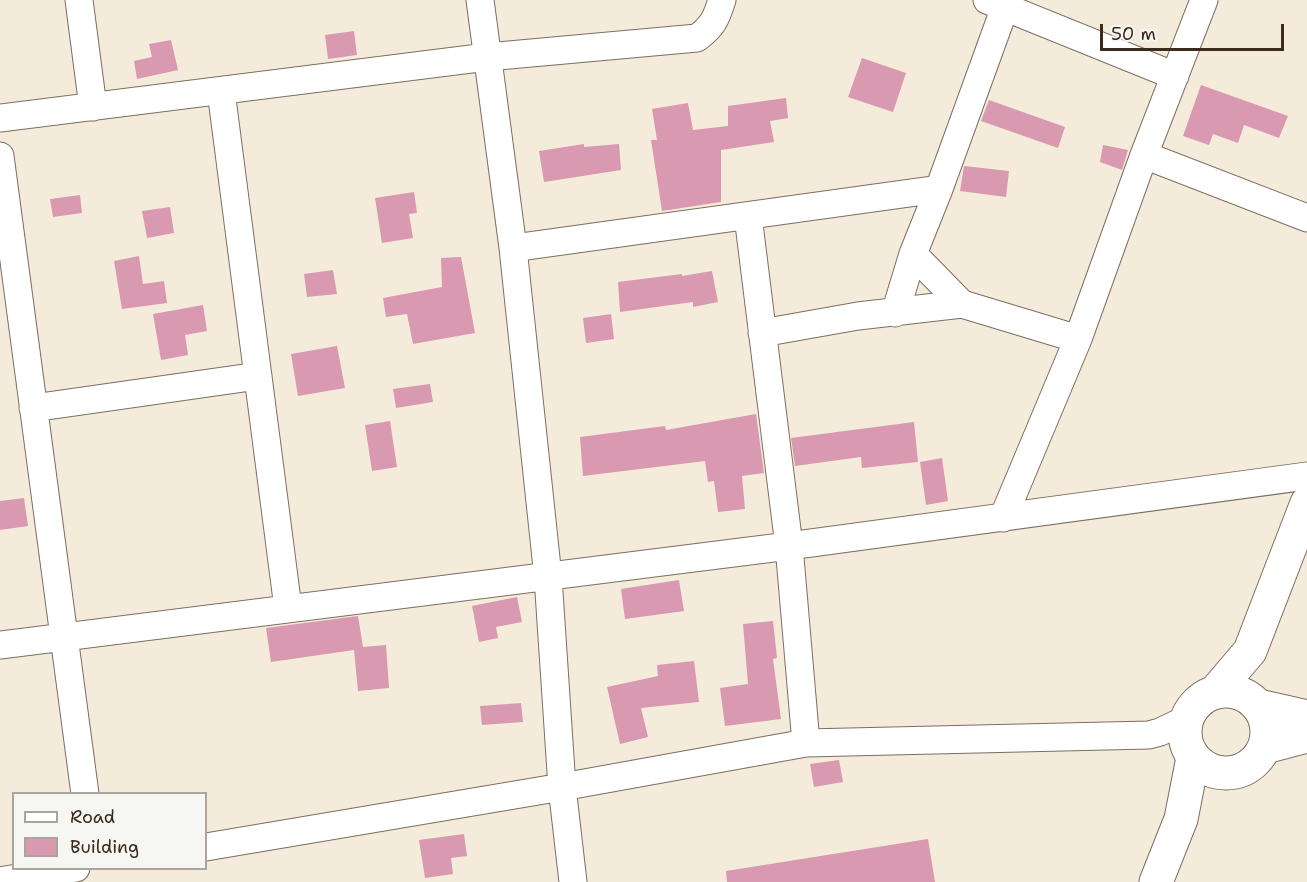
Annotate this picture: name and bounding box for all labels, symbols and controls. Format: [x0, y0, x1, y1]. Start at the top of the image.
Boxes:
scale bar [1103, 12, 1288, 50]
text: 50 m [1111, 22, 1156, 46]
legend [12, 792, 207, 870]
text: Road [70, 805, 115, 829]
text: Building [70, 835, 139, 859]

